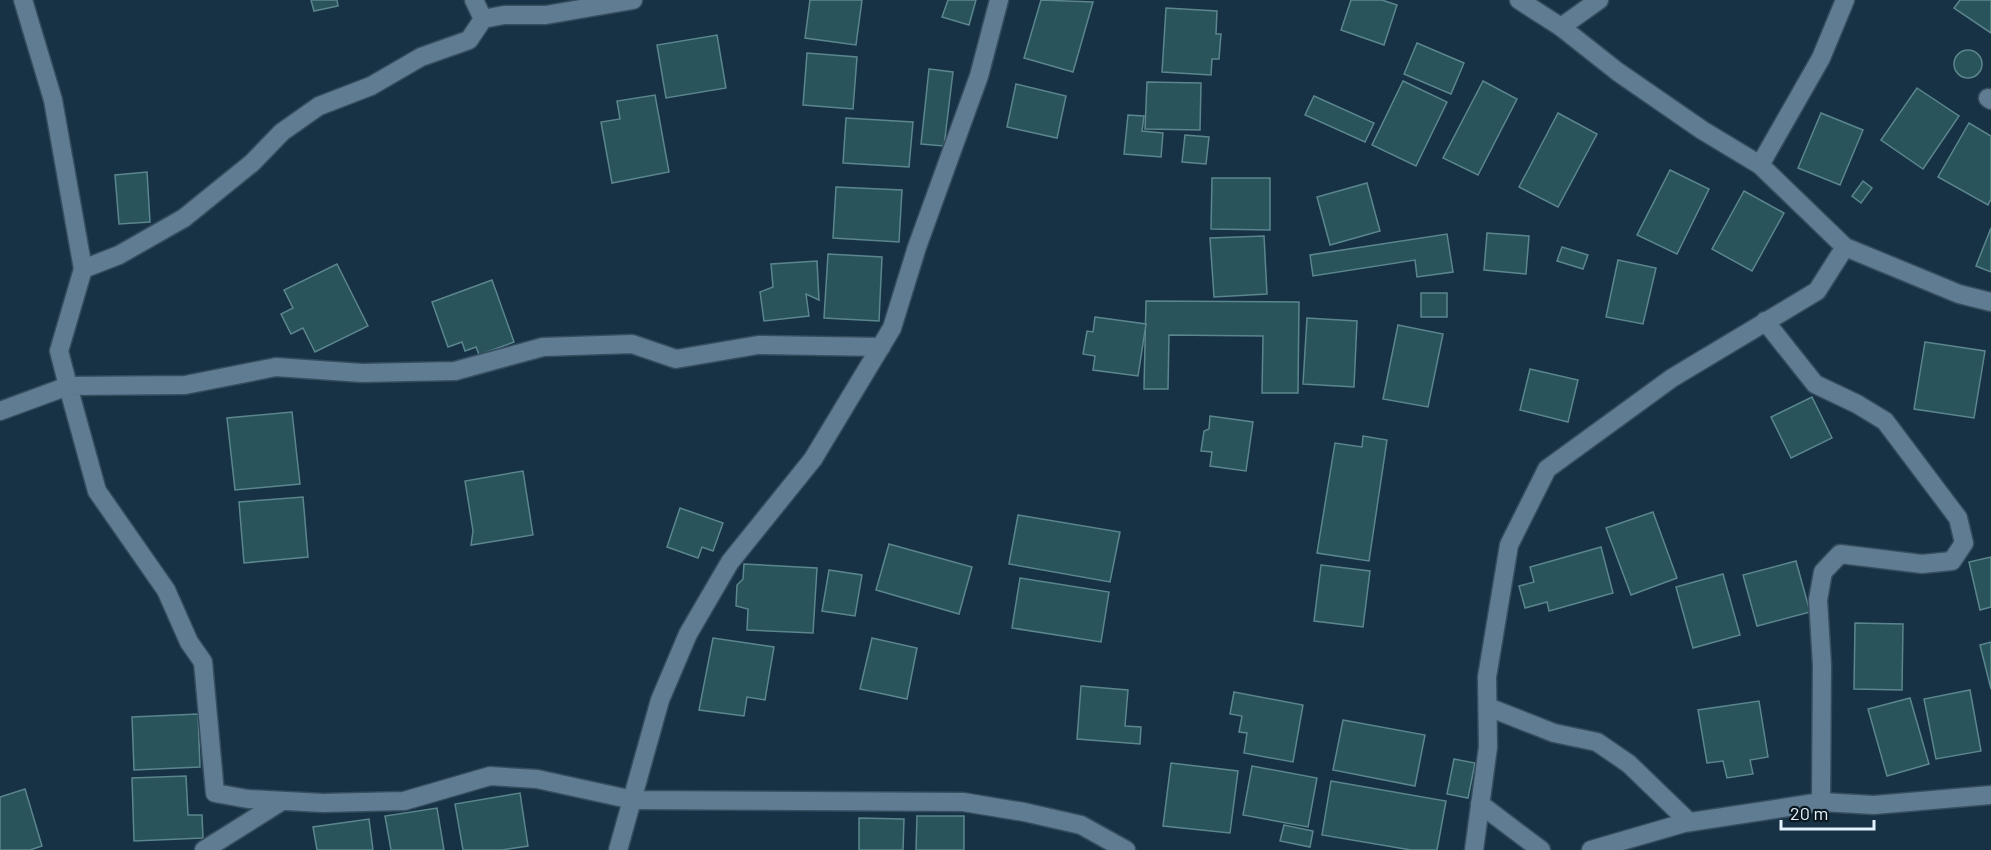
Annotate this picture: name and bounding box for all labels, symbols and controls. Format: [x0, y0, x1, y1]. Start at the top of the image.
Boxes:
scale bar [1781, 793, 1874, 831]
text: 20 m [1790, 802, 1828, 824]

